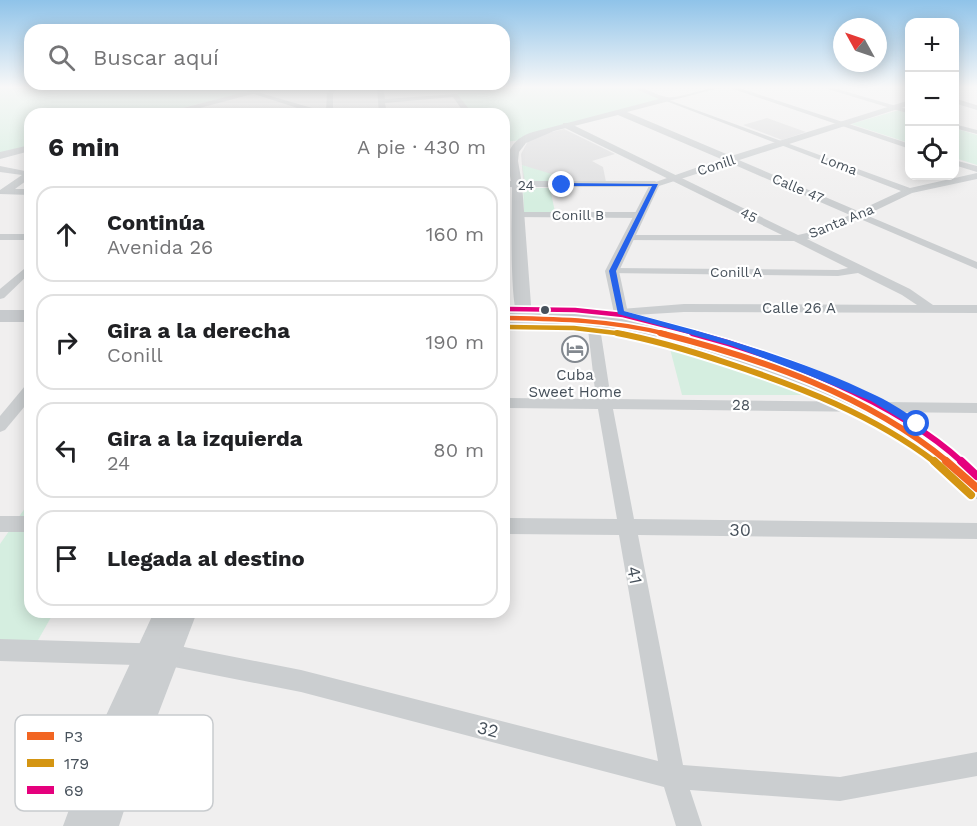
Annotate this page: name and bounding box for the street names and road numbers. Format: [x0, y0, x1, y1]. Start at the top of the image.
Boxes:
street label: Loma [818, 150, 860, 178]
street label: Conill [695, 151, 738, 179]
street label: Calle 47 [770, 170, 826, 206]
street label: 24 [518, 177, 534, 193]
street label: Santa Ana [806, 201, 876, 241]
street label: 45 [738, 204, 760, 226]
street label: Conill B [552, 207, 604, 223]
street label: Conill A [710, 264, 762, 280]
street label: Calle 26 A [762, 299, 836, 317]
street label: 28 [732, 396, 750, 414]
street label: 30 [729, 519, 751, 540]
street label: 41 [623, 564, 647, 586]
street label: 32 [475, 716, 501, 742]

